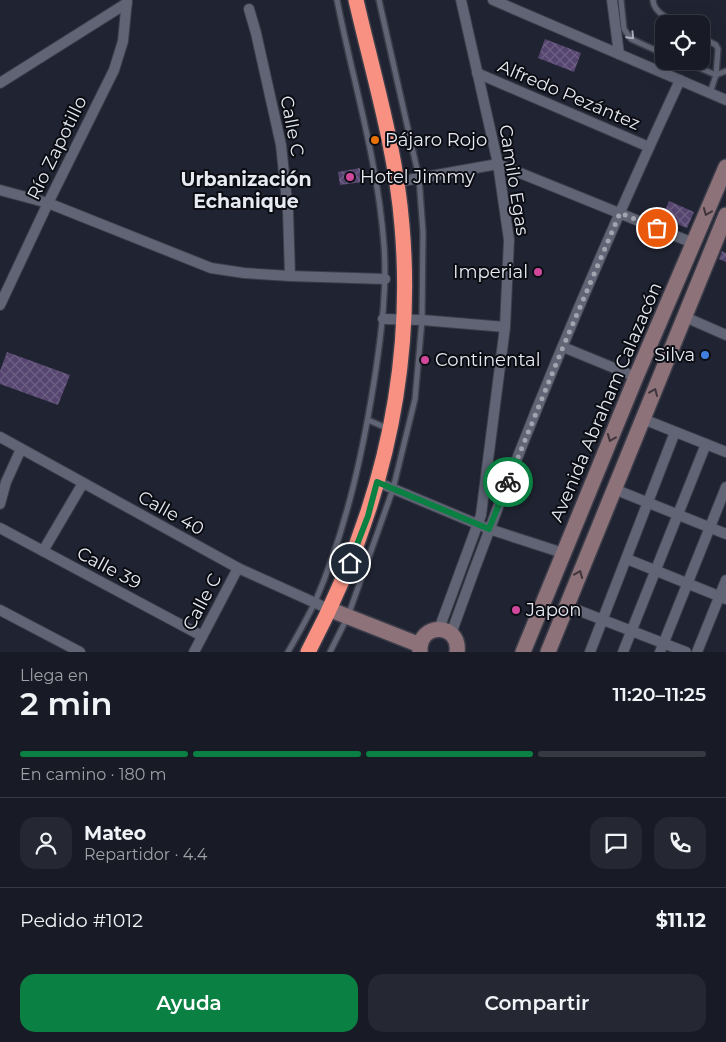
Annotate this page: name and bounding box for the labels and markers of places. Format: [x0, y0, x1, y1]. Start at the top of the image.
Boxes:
place label: Pájaro Rojo [385, 129, 487, 151]
marker: Pájaro Rojo [369, 134, 381, 146]
place label: Hotel Jimmy [360, 166, 475, 188]
marker: Hotel Jimmy [344, 171, 356, 183]
pin [636, 207, 678, 249]
place label: Imperial [453, 261, 528, 283]
marker: Imperial [532, 266, 544, 278]
place label: Silva [654, 344, 695, 366]
place label: Continental [435, 349, 541, 371]
marker: Silva [699, 349, 711, 361]
marker: Continental [419, 354, 431, 366]
pin [329, 542, 371, 584]
place label: Japon [525, 599, 581, 621]
marker: Japon [510, 604, 522, 616]

